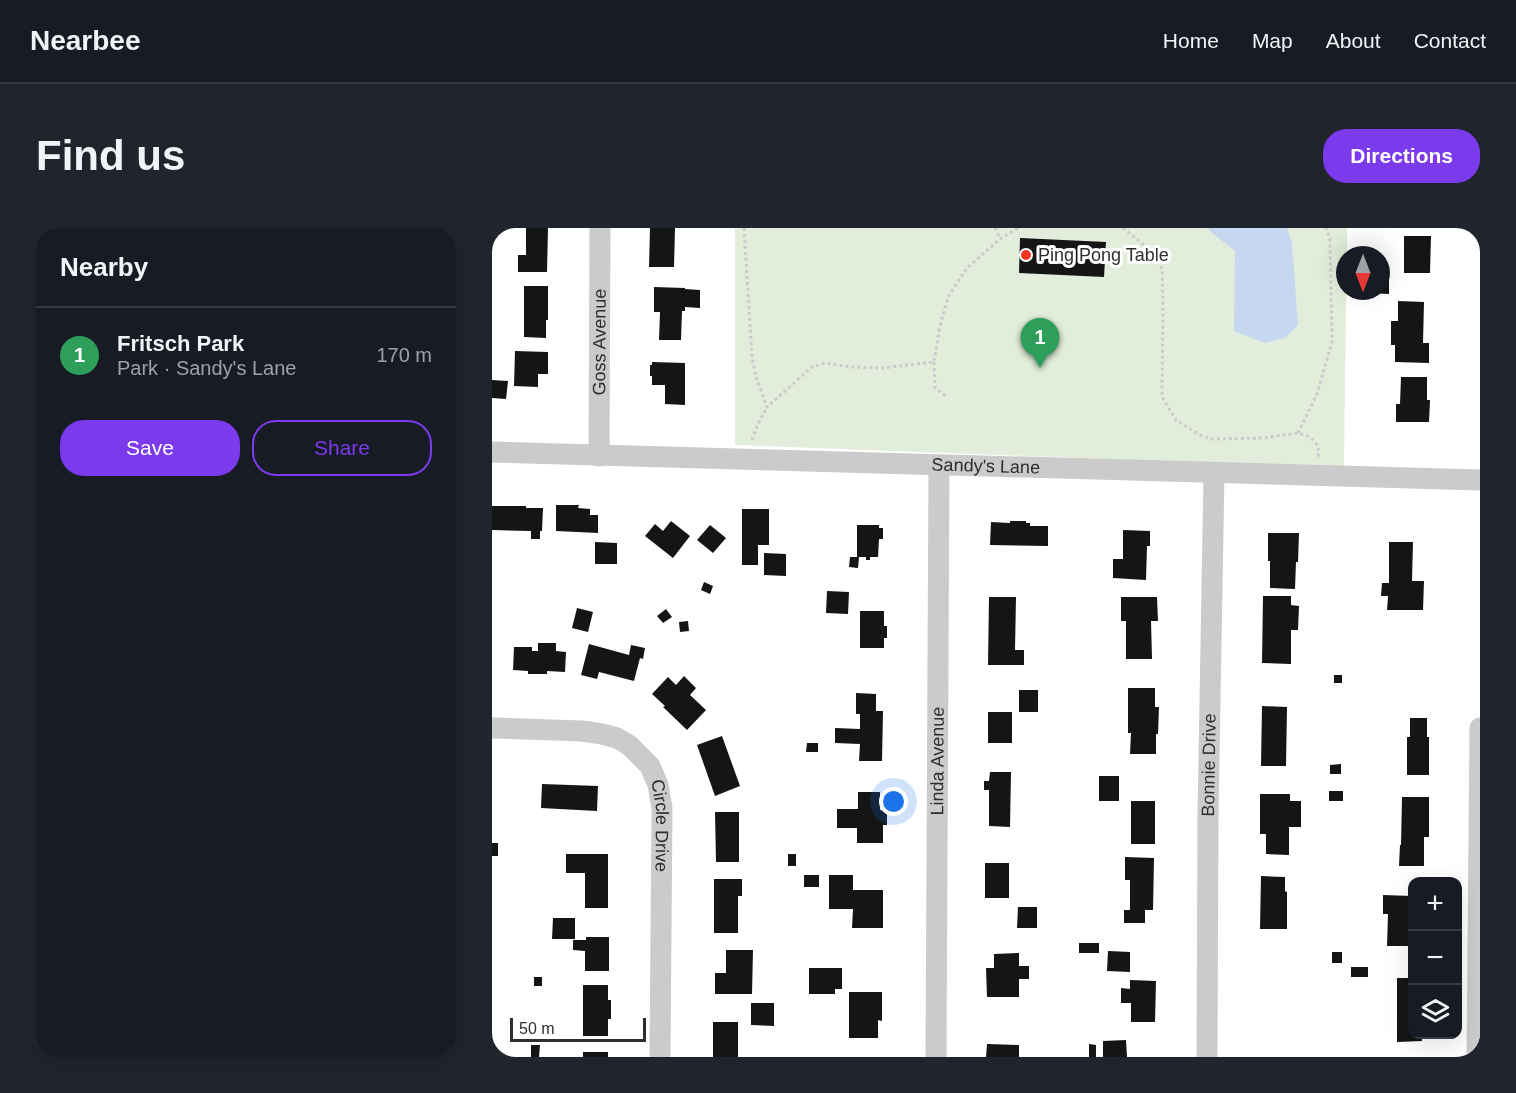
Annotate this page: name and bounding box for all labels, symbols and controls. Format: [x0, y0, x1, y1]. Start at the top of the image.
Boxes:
text: Nearbee [30, 25, 141, 56]
text: Home [1163, 29, 1219, 52]
text: Map [1252, 29, 1293, 52]
text: About [1326, 29, 1381, 52]
text: Contact [1414, 29, 1486, 52]
button: Directions [1323, 129, 1480, 183]
text: Find us [36, 132, 185, 179]
place label: Ping Pong Table [1038, 245, 1169, 265]
north arrow [1336, 246, 1390, 300]
marker: Ping Pong Table [1019, 248, 1033, 262]
text: Nearby [60, 252, 148, 282]
street label: Goss Avenue [589, 289, 610, 395]
pin: 1 [1020, 318, 1060, 368]
text: Fritsch Park [117, 331, 244, 356]
text: 1 [74, 344, 85, 366]
text: 170 m [376, 344, 432, 366]
text: Park · Sandy's Lane [117, 357, 296, 379]
button: Save [60, 420, 240, 476]
button: Share [252, 420, 432, 476]
street label: Sandy's Lane [931, 454, 1040, 478]
street label: Linda Avenue [927, 707, 948, 815]
street label: Bonnie Drive [1198, 713, 1220, 817]
street label: Circle Drive [647, 778, 672, 872]
your location [879, 787, 908, 816]
map controls [1408, 877, 1462, 1039]
button: + [1408, 877, 1462, 931]
button: − [1408, 931, 1462, 985]
button: layers [1408, 985, 1462, 1039]
scale bar [510, 1015, 646, 1042]
text: 50 m [519, 1020, 555, 1037]

